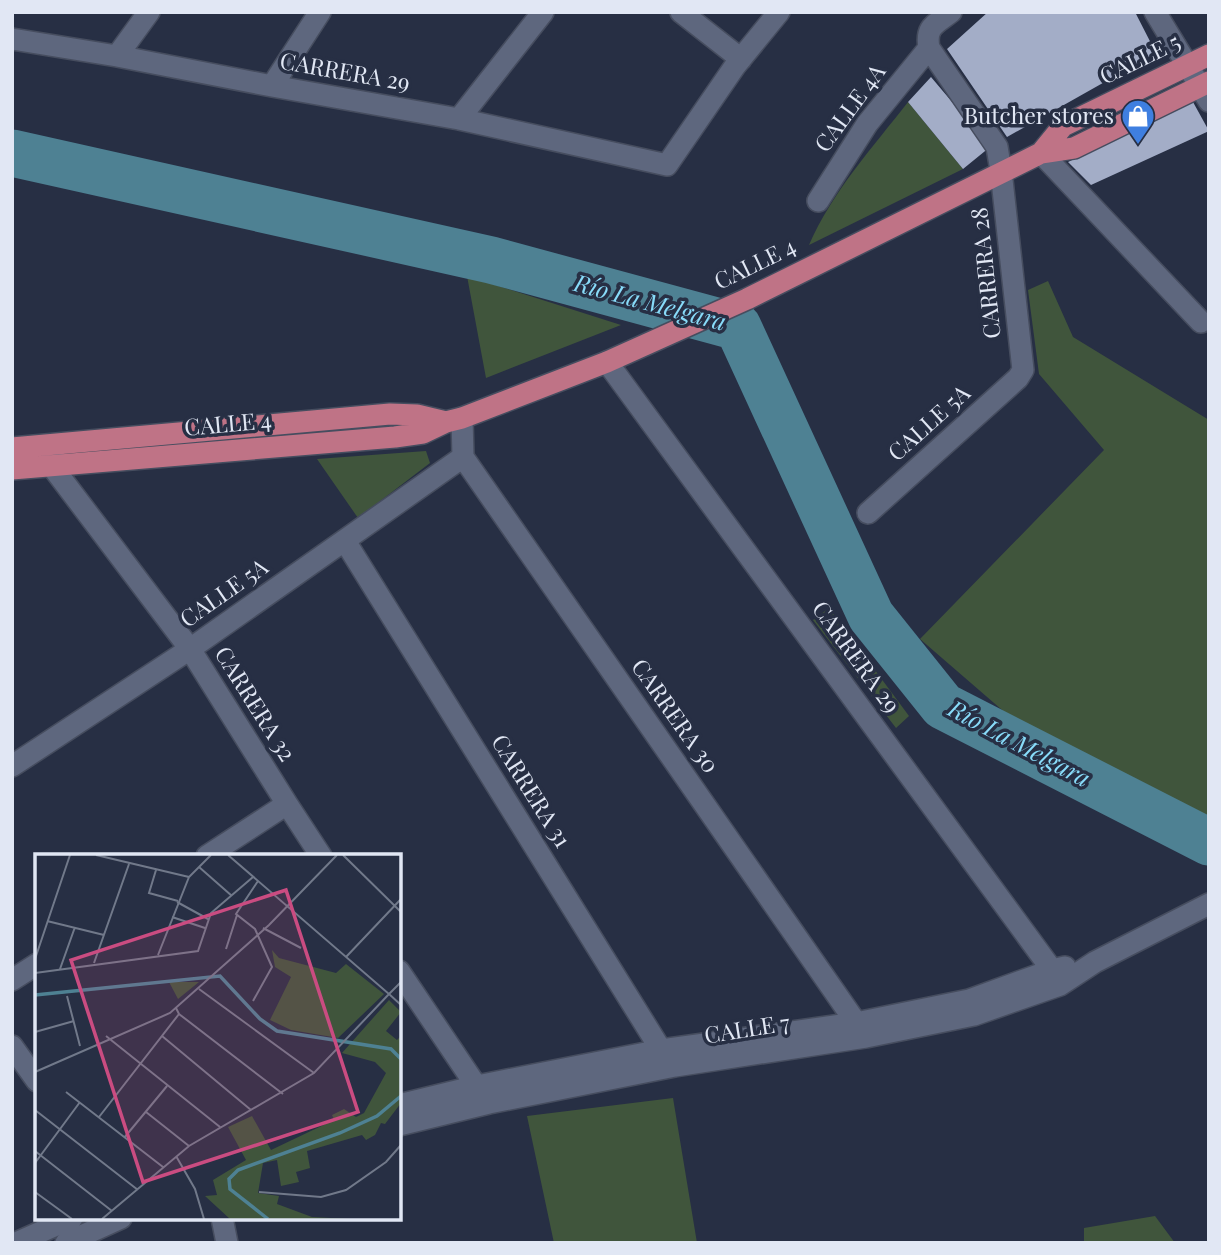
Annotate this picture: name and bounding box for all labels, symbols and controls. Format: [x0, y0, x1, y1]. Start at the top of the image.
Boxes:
street label: CALLE 5 [1094, 25, 1185, 90]
street label: CARRERA 29 [278, 44, 413, 97]
street label: CALLE 4A [806, 56, 892, 157]
shop icon: Butcher stores [1119, 97, 1157, 146]
place label: Butcher stores [964, 99, 1114, 130]
street label: CARRERA 28 [962, 206, 1007, 340]
street label: CALLE 4 [708, 230, 800, 296]
water label: Río La Melgara [570, 265, 730, 337]
street label: CALLE 5A [880, 376, 976, 467]
street label: CALLE 4 [183, 403, 273, 442]
street label: CALLE 5A [173, 550, 274, 633]
street label: CARRERA 29 [806, 594, 908, 718]
street label: CARRERA 32 [209, 640, 304, 767]
street label: CARRERA 30 [625, 652, 727, 778]
water label: Río La Melgara [942, 691, 1097, 793]
street label: CARRERA 31 [485, 728, 580, 853]
inset map [35, 854, 401, 1220]
street label: CALLE 7 [702, 1005, 792, 1050]

